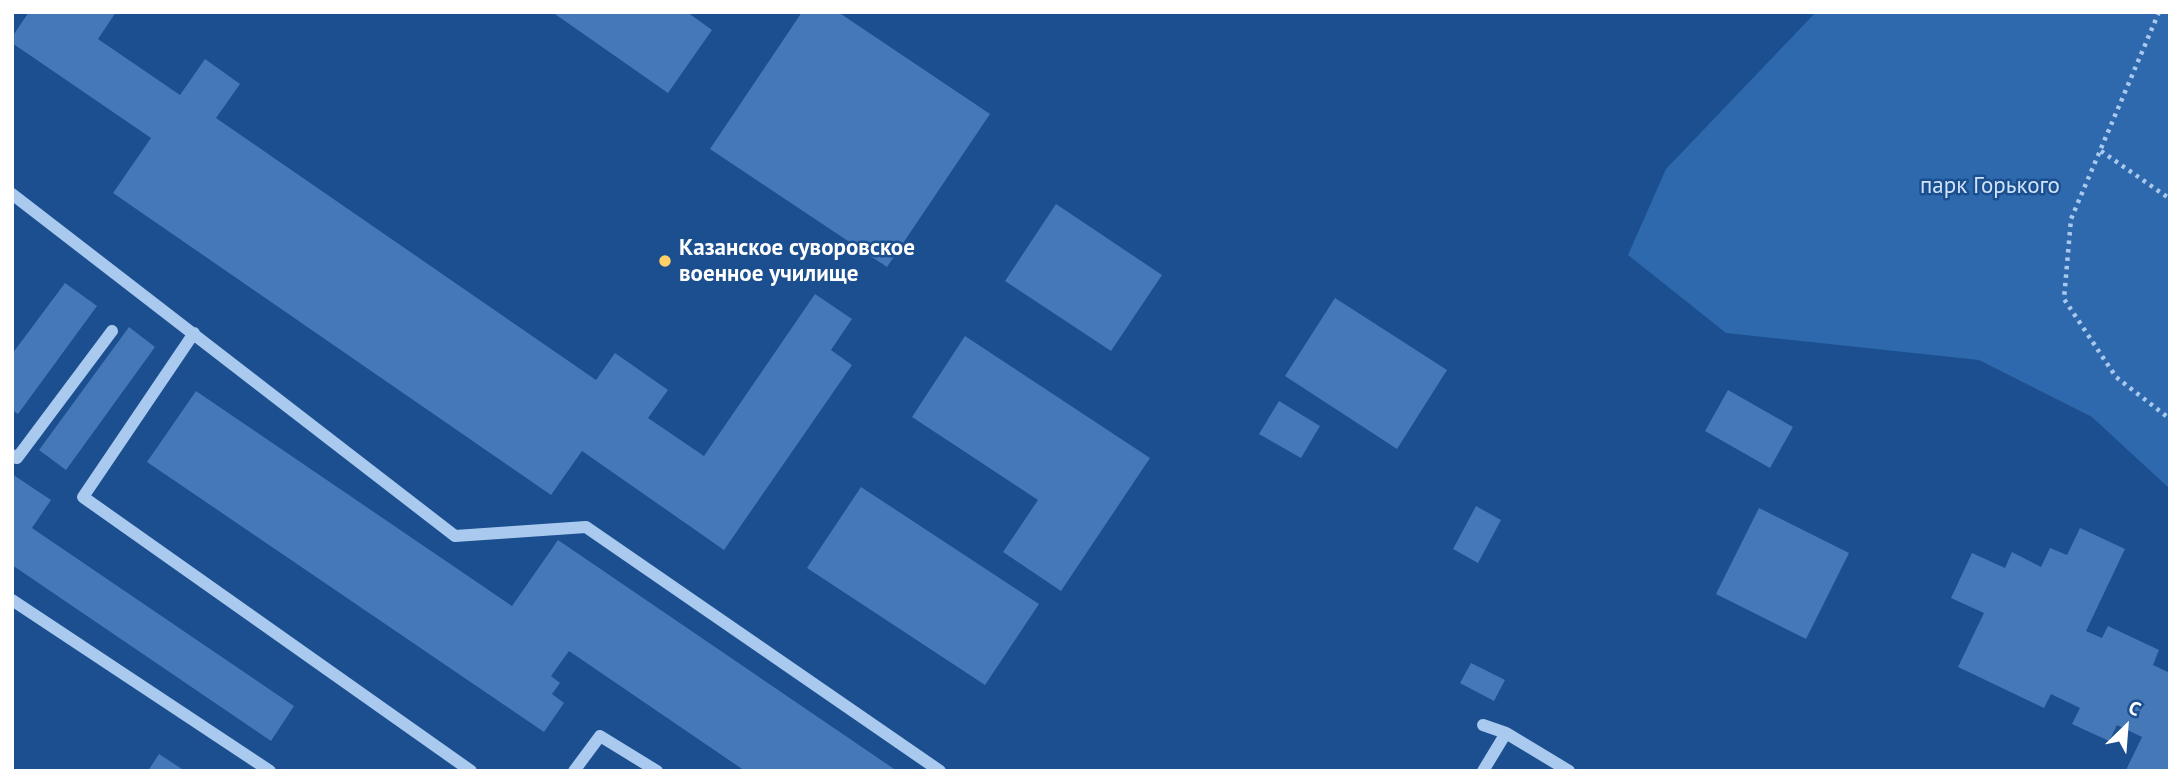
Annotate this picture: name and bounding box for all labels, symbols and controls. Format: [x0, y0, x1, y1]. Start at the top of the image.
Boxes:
park label: парк Горького [1920, 172, 2060, 200]
place label: Казанское суворовское военное училище [679, 234, 915, 288]
marker: Казанское суворовское военное училище [657, 253, 673, 269]
north arrow [2091, 692, 2161, 762]
text: С [2125, 695, 2145, 721]

